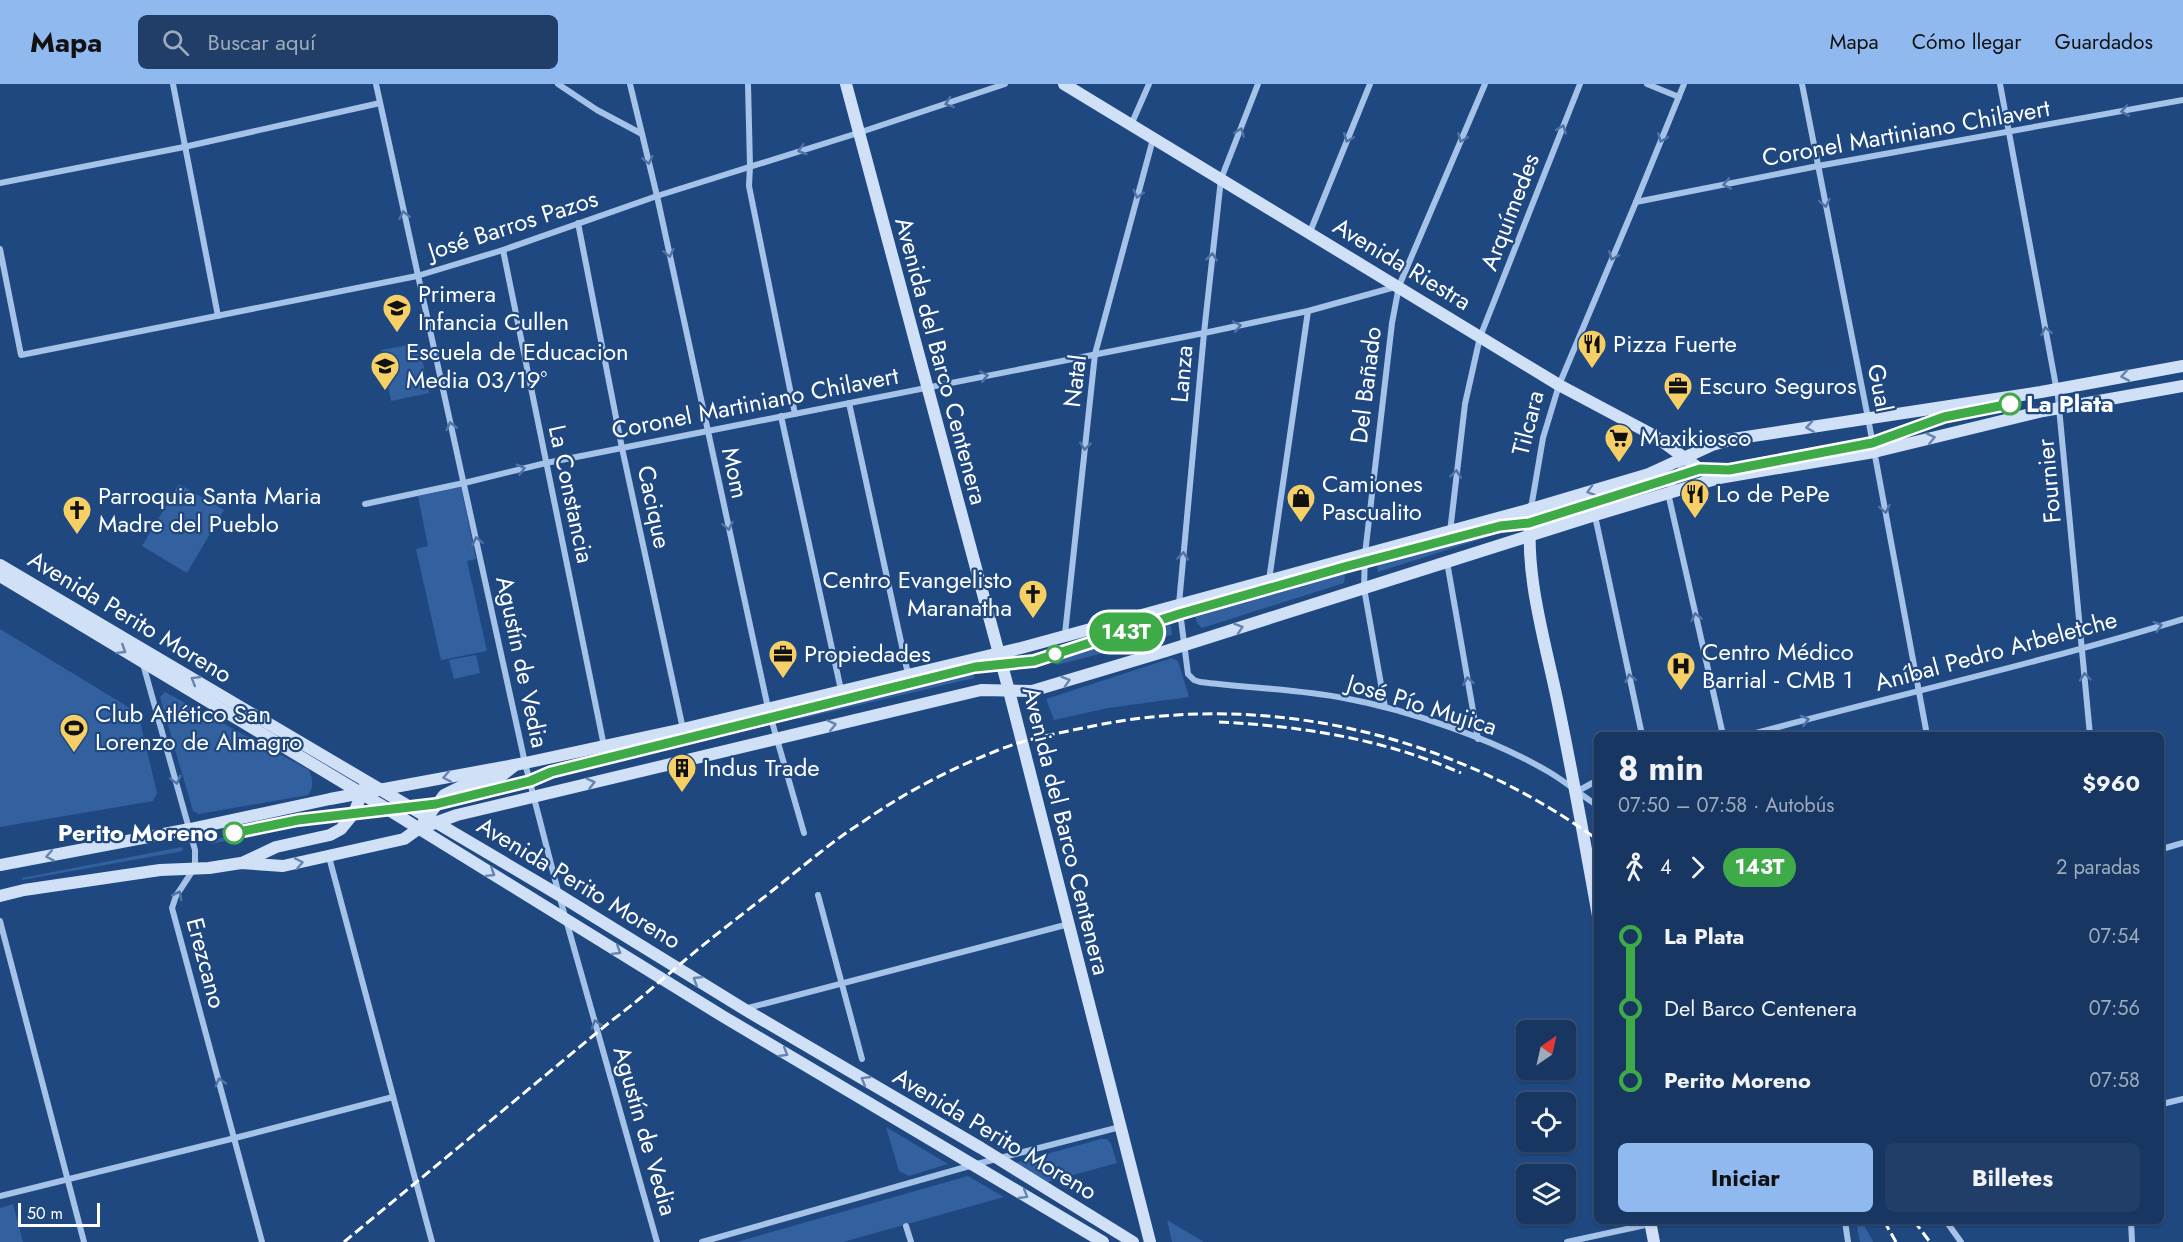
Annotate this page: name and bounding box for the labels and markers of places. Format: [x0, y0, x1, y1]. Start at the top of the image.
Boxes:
place label: Primera Infancia Cullen [418, 276, 569, 339]
school or university icon: Primera Infancia Cullen [381, 292, 413, 334]
place label: Pizza Fuerte [1613, 326, 1737, 361]
restaurant icon: Pizza Fuerte [1576, 328, 1608, 370]
place label: Escuela de Educacion Media 03/19° [406, 334, 629, 397]
school or university icon: Escuela de Educacion Media 03/19° [369, 350, 401, 392]
place label: Escuro Seguros [1699, 368, 1857, 403]
office icon: Escuro Seguros [1662, 370, 1694, 412]
place label: La Plata [2026, 386, 2114, 421]
marker: La Plata [1999, 393, 2021, 415]
place label: Maxikiosco [1640, 420, 1751, 455]
supermarket icon: Maxikiosco [1603, 422, 1635, 464]
place label: Camiones Pascualito [1322, 466, 1423, 529]
place label: Lo de PePe [1716, 476, 1830, 511]
place label: Parroquia Santa Maria Madre del Pueblo [98, 478, 321, 541]
restaurant icon: Lo de PePe [1679, 478, 1711, 520]
shop icon: Camiones Pascualito [1285, 482, 1317, 524]
church icon: Parroquia Santa Maria Madre del Pueblo [61, 494, 93, 536]
place label: Centro Evangelisto Maranatha [822, 562, 1012, 625]
church icon: Centro Evangelisto Maranatha [1017, 578, 1049, 620]
place label: Centro Médico Barrial - CMB 1 [1702, 634, 1854, 697]
place label: Propiedades [804, 636, 931, 671]
office icon: Propiedades [767, 638, 799, 680]
unlabelled marker [1046, 645, 1064, 663]
hospital icon: Centro Médico Barrial - CMB 1 [1665, 650, 1697, 692]
place label: Club Atlético San Lorenzo de Almagro [95, 696, 302, 759]
sports icon: Club Atlético San Lorenzo de Almagro [58, 712, 90, 754]
place label: Indus Trade [703, 750, 820, 785]
building icon: Indus Trade [666, 752, 698, 794]
place label: Perito Moreno [58, 815, 218, 850]
marker: Perito Moreno [223, 822, 245, 844]

